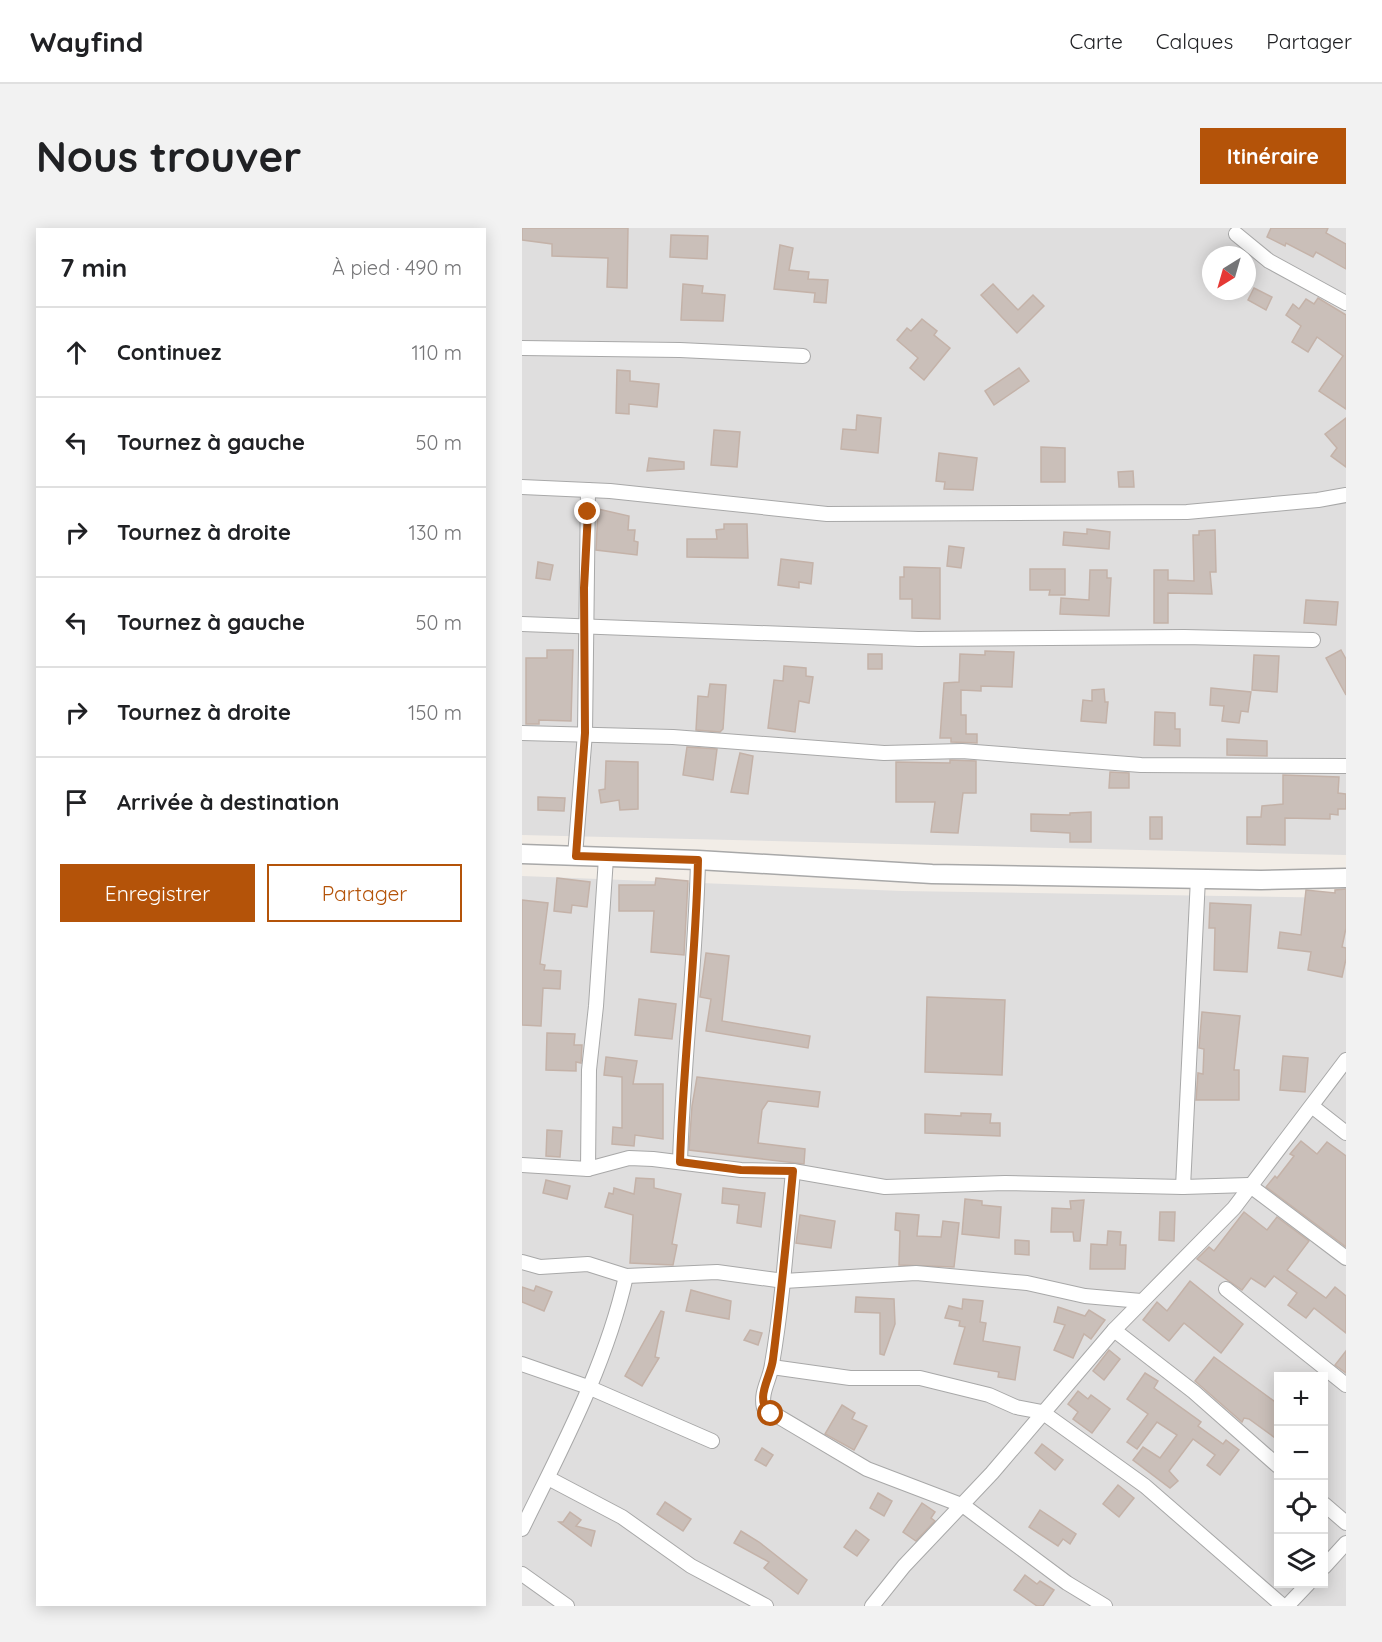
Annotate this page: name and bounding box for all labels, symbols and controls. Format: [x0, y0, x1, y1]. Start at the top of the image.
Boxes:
text: Wayfind [30, 24, 143, 59]
text: Carte [1069, 28, 1123, 54]
text: Calques [1156, 28, 1233, 54]
text: Partager [1266, 28, 1352, 54]
button: Itinéraire [1200, 128, 1346, 184]
text: Nous trouver [36, 130, 301, 183]
north arrow [1202, 246, 1256, 300]
text: 7 min [60, 251, 127, 284]
text: À pied · 490 m [332, 255, 462, 280]
icon: ahead [60, 336, 93, 369]
text: Continuez [117, 338, 221, 366]
text: 110 m [412, 340, 462, 365]
icon: left [60, 426, 93, 459]
text: Tournez à gauche [117, 428, 305, 456]
text: 50 m [416, 430, 462, 455]
route end [574, 498, 600, 524]
icon: right [60, 516, 93, 549]
text: Tournez à droite [117, 518, 291, 546]
text: 130 m [409, 520, 462, 545]
icon: left [60, 606, 93, 639]
text: Tournez à gauche [117, 608, 305, 636]
text: 50 m [416, 610, 462, 635]
icon: right [60, 696, 93, 729]
text: Tournez à droite [117, 698, 291, 726]
text: 150 m [408, 700, 462, 725]
icon: arrive [60, 786, 93, 819]
text: Arrivée à destination [117, 788, 339, 816]
button: Enregistrer [60, 864, 255, 922]
button: Partager [267, 864, 462, 922]
map controls [1274, 1372, 1328, 1588]
button: + [1274, 1372, 1328, 1426]
route start [757, 1400, 783, 1426]
button: − [1274, 1426, 1328, 1480]
button: locate [1274, 1480, 1328, 1534]
button: layers [1274, 1534, 1328, 1588]

